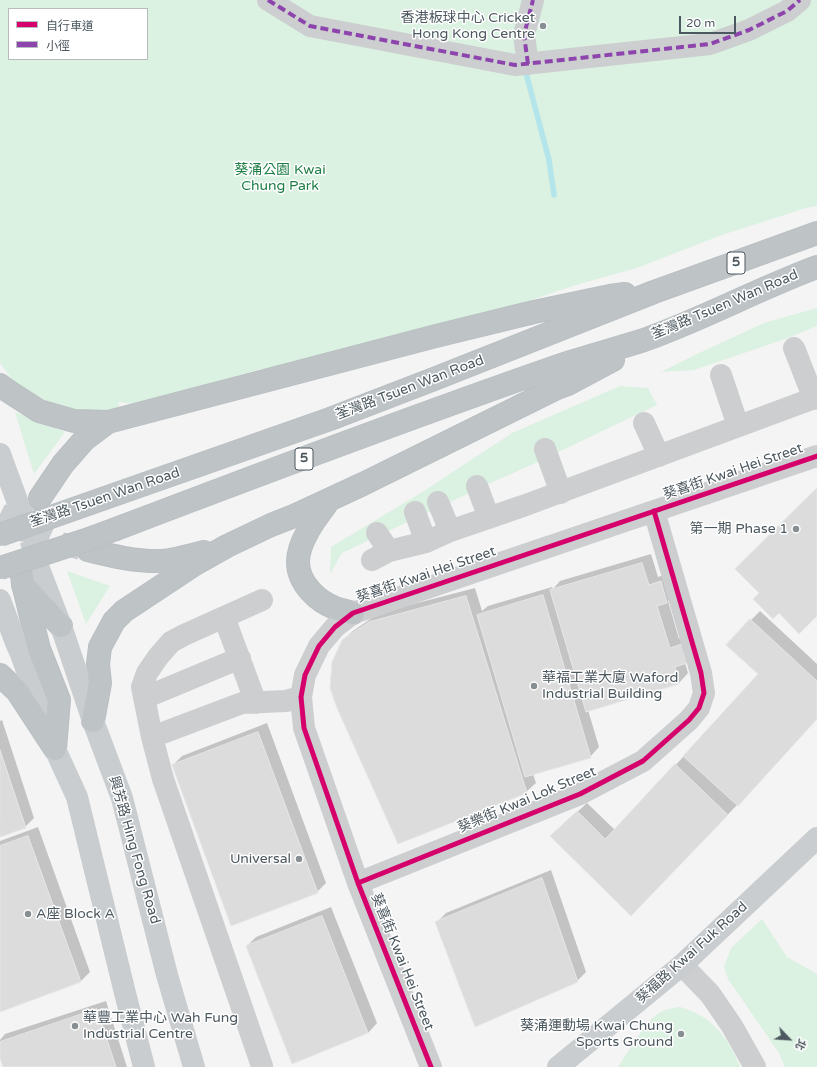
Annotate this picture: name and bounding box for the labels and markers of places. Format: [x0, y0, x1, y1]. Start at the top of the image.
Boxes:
place label: 香港板球中心 Cricket Hong Kong Centre [401, 10, 535, 42]
marker: 香港板球中心 Cricket Hong Kong Centre [538, 21, 548, 31]
place label: 第一期 Phase 1 [690, 521, 788, 537]
marker: 第一期 Phase 1 [791, 524, 801, 534]
place label: 華福工業大廈 Waford Industrial Building [542, 670, 678, 702]
marker: 華福工業大廈 Waford Industrial Building [529, 681, 539, 691]
place label: Universal [230, 851, 291, 867]
marker: Universal [294, 854, 304, 864]
place label: A座 Block A [36, 906, 115, 922]
marker: A座 Block A [23, 909, 33, 919]
place label: 華豐工業中心 Wah Fung Industrial Centre [83, 1010, 238, 1042]
place label: 葵涌運動場 Kwai Chung Sports Ground [520, 1018, 673, 1050]
marker: 華豐工業中心 Wah Fung Industrial Centre [70, 1021, 80, 1031]
marker: 葵涌運動場 Kwai Chung Sports Ground [676, 1029, 686, 1039]

